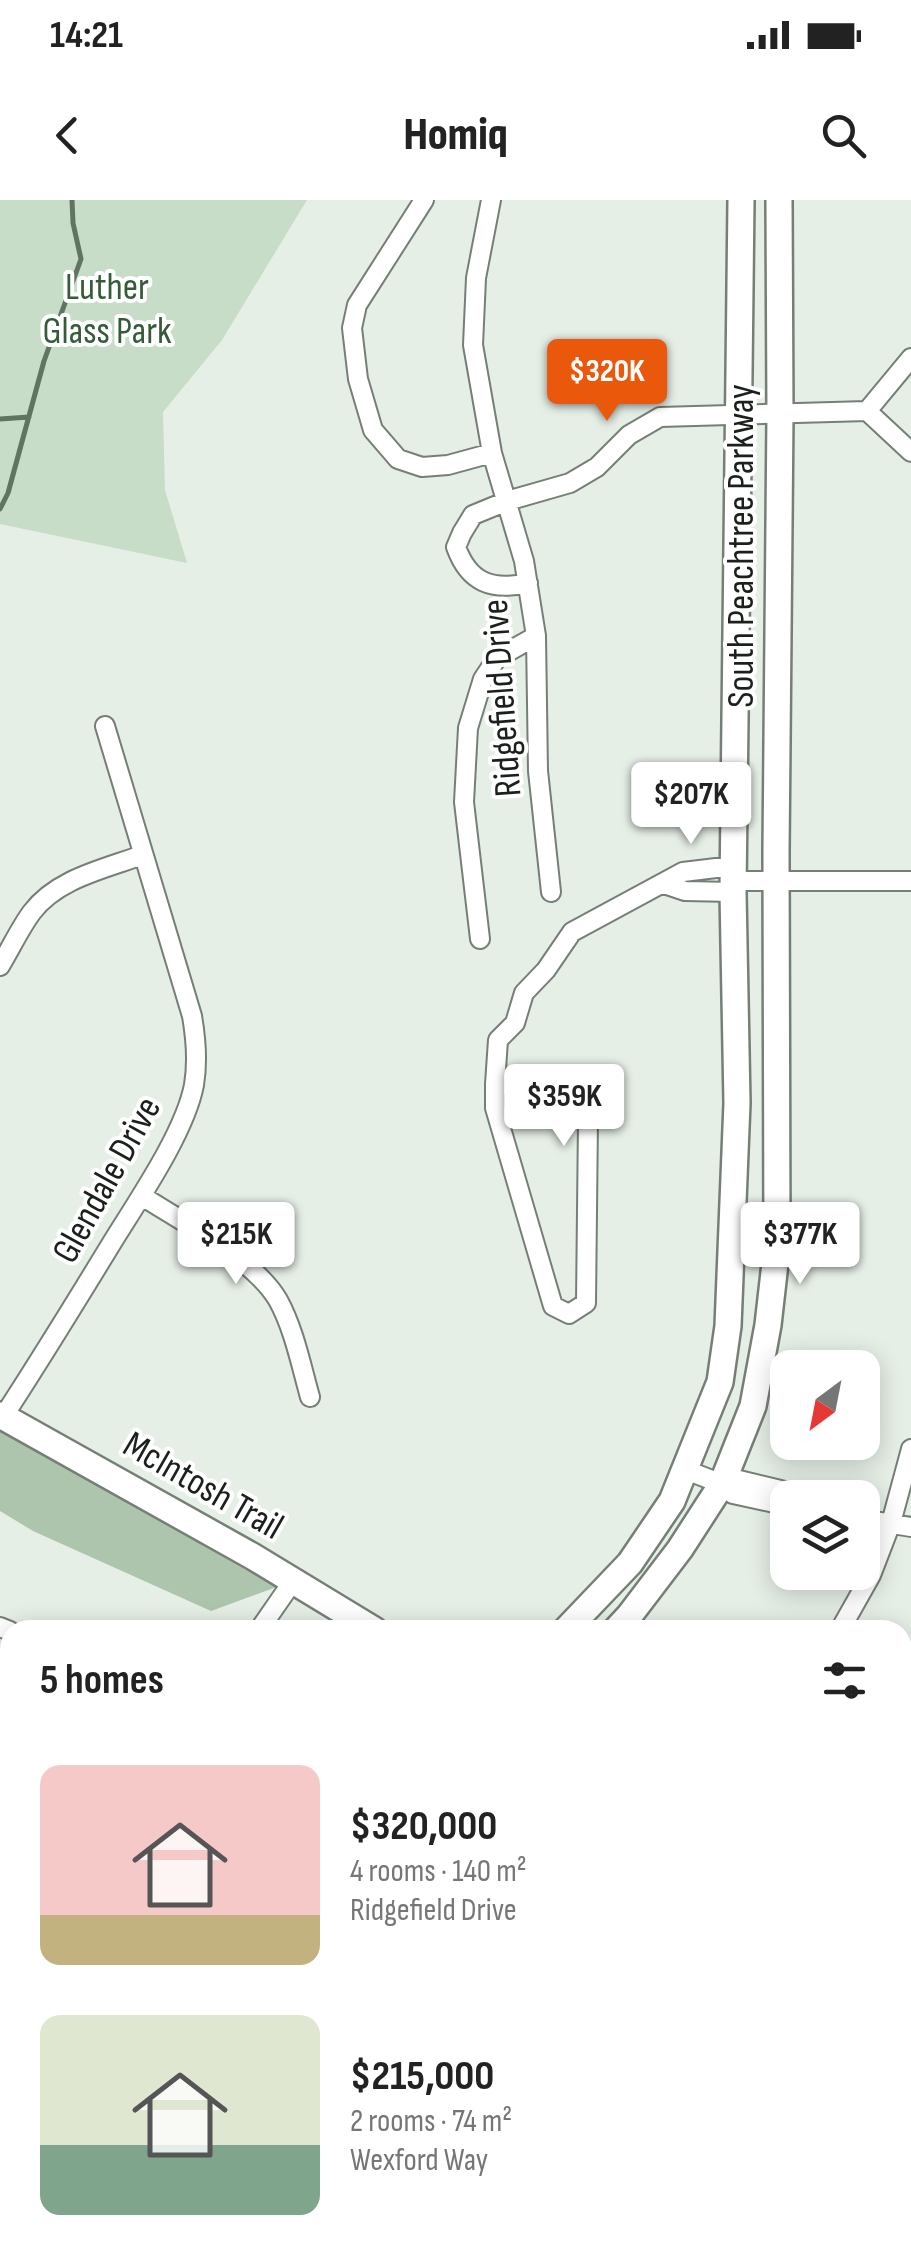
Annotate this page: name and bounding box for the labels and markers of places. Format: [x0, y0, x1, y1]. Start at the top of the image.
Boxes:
pin: $320K [537, 339, 677, 424]
pin: $207K [621, 762, 761, 847]
pin: $359K [494, 1064, 634, 1149]
pin: $215K [166, 1202, 306, 1287]
pin: $377K [730, 1202, 870, 1287]

